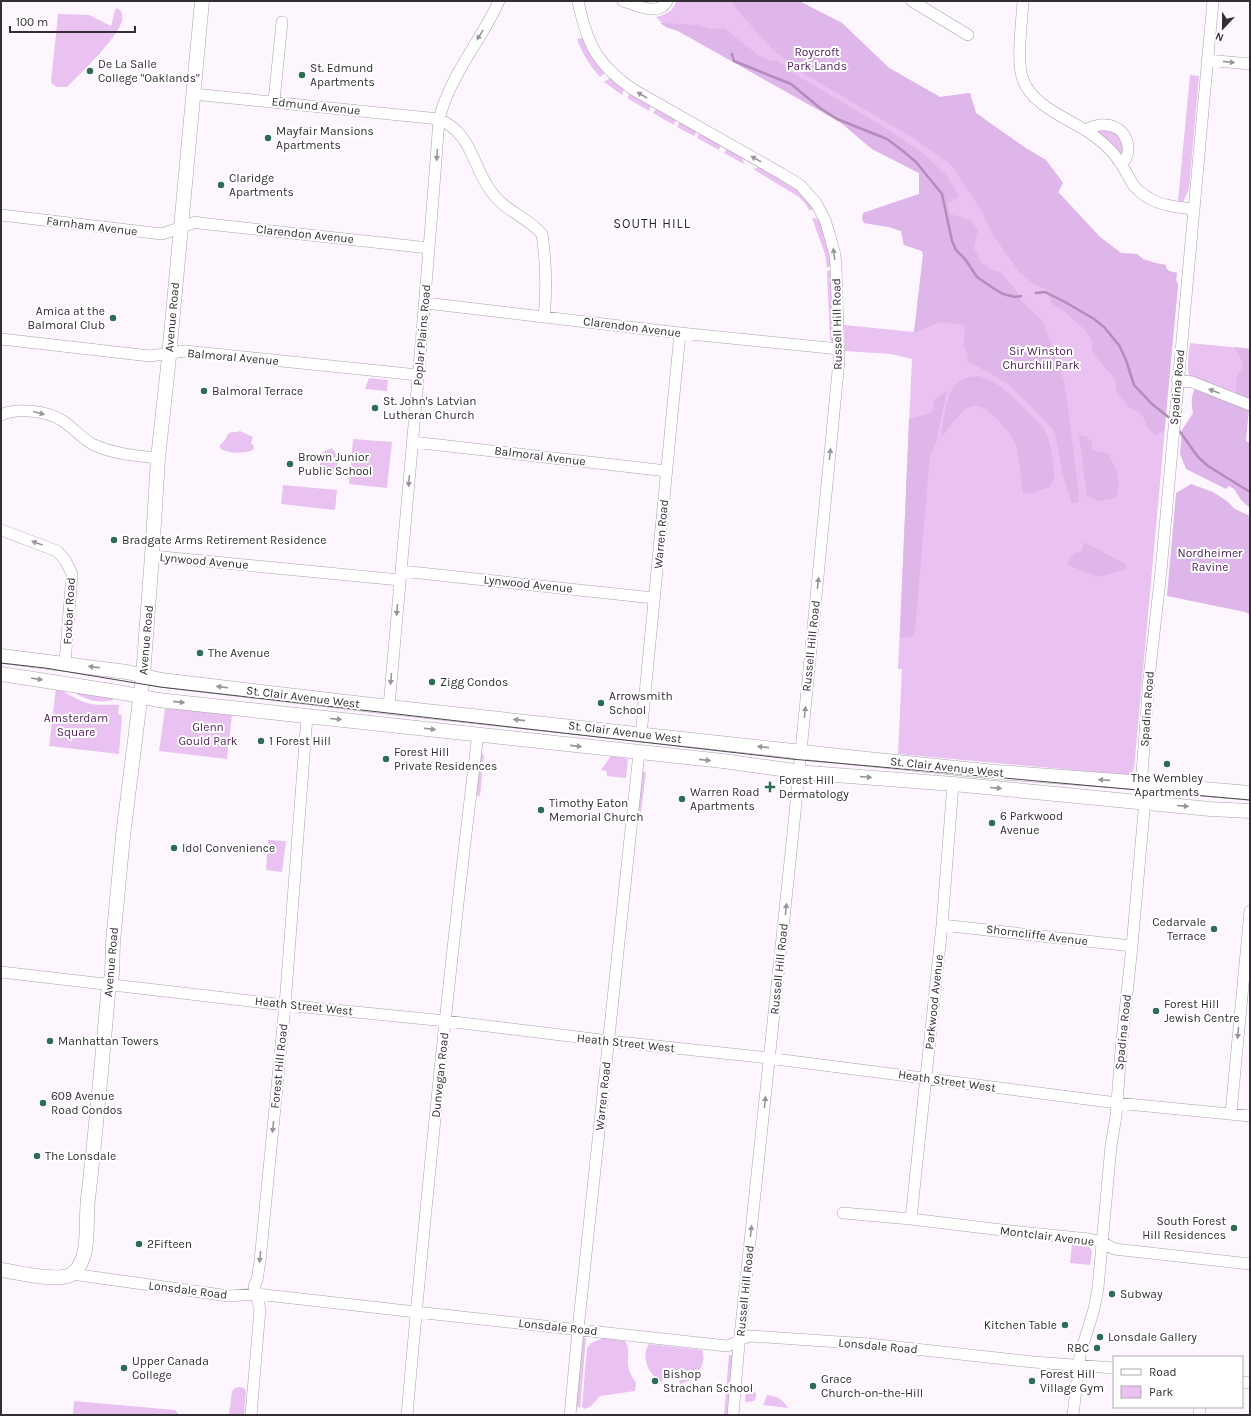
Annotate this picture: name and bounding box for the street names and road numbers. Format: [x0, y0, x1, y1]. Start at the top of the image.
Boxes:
street label: Edmund Avenue [271, 94, 361, 118]
street label: Farnham Avenue [46, 213, 138, 239]
street label: Clarendon Avenue [255, 222, 355, 246]
street label: Russell Hill Road [829, 278, 845, 370]
street label: Avenue Road [162, 282, 182, 352]
street label: Poplar Plains Road [411, 284, 433, 386]
street label: Clarendon Avenue [582, 314, 682, 340]
street label: Balmoral Avenue [187, 346, 279, 368]
street label: Spadina Road [1167, 349, 1187, 425]
street label: Balmoral Avenue [494, 443, 586, 469]
street label: Warren Road [651, 499, 671, 569]
street label: Lynwood Avenue [159, 550, 249, 572]
street label: Lynwood Avenue [483, 572, 573, 596]
street label: Foxbar Road [60, 577, 78, 645]
street label: Russell Hill Road [799, 600, 823, 692]
street label: Avenue Road [136, 605, 156, 675]
street label: Spadina Road [1137, 671, 1157, 747]
street label: St. Clair Avenue West [245, 683, 361, 711]
street label: St. Clair Avenue West [567, 718, 683, 746]
street label: St. Clair Avenue West [889, 754, 1005, 780]
street label: Shorncliffe Avenue [985, 922, 1089, 948]
street label: Russell Hill Road [767, 923, 791, 1015]
street label: Avenue Road [101, 927, 121, 997]
street label: Parkwood Avenue [922, 954, 946, 1050]
street label: Heath Street West [254, 994, 354, 1018]
street label: Spadina Road [1112, 994, 1134, 1070]
street label: Forest Hill Road [268, 1023, 290, 1109]
street label: Heath Street West [576, 1031, 676, 1055]
street label: Dunvegan Road [429, 1032, 451, 1118]
street label: Warren Road [592, 1061, 614, 1131]
street label: Heath Street West [897, 1067, 997, 1095]
street label: Montclair Avenue [999, 1223, 1095, 1249]
street label: Russell Hill Road [733, 1245, 757, 1337]
street label: Lonsdale Road [148, 1278, 228, 1302]
street label: Lonsdale Road [518, 1316, 598, 1338]
street label: Lonsdale Road [838, 1336, 918, 1356]

